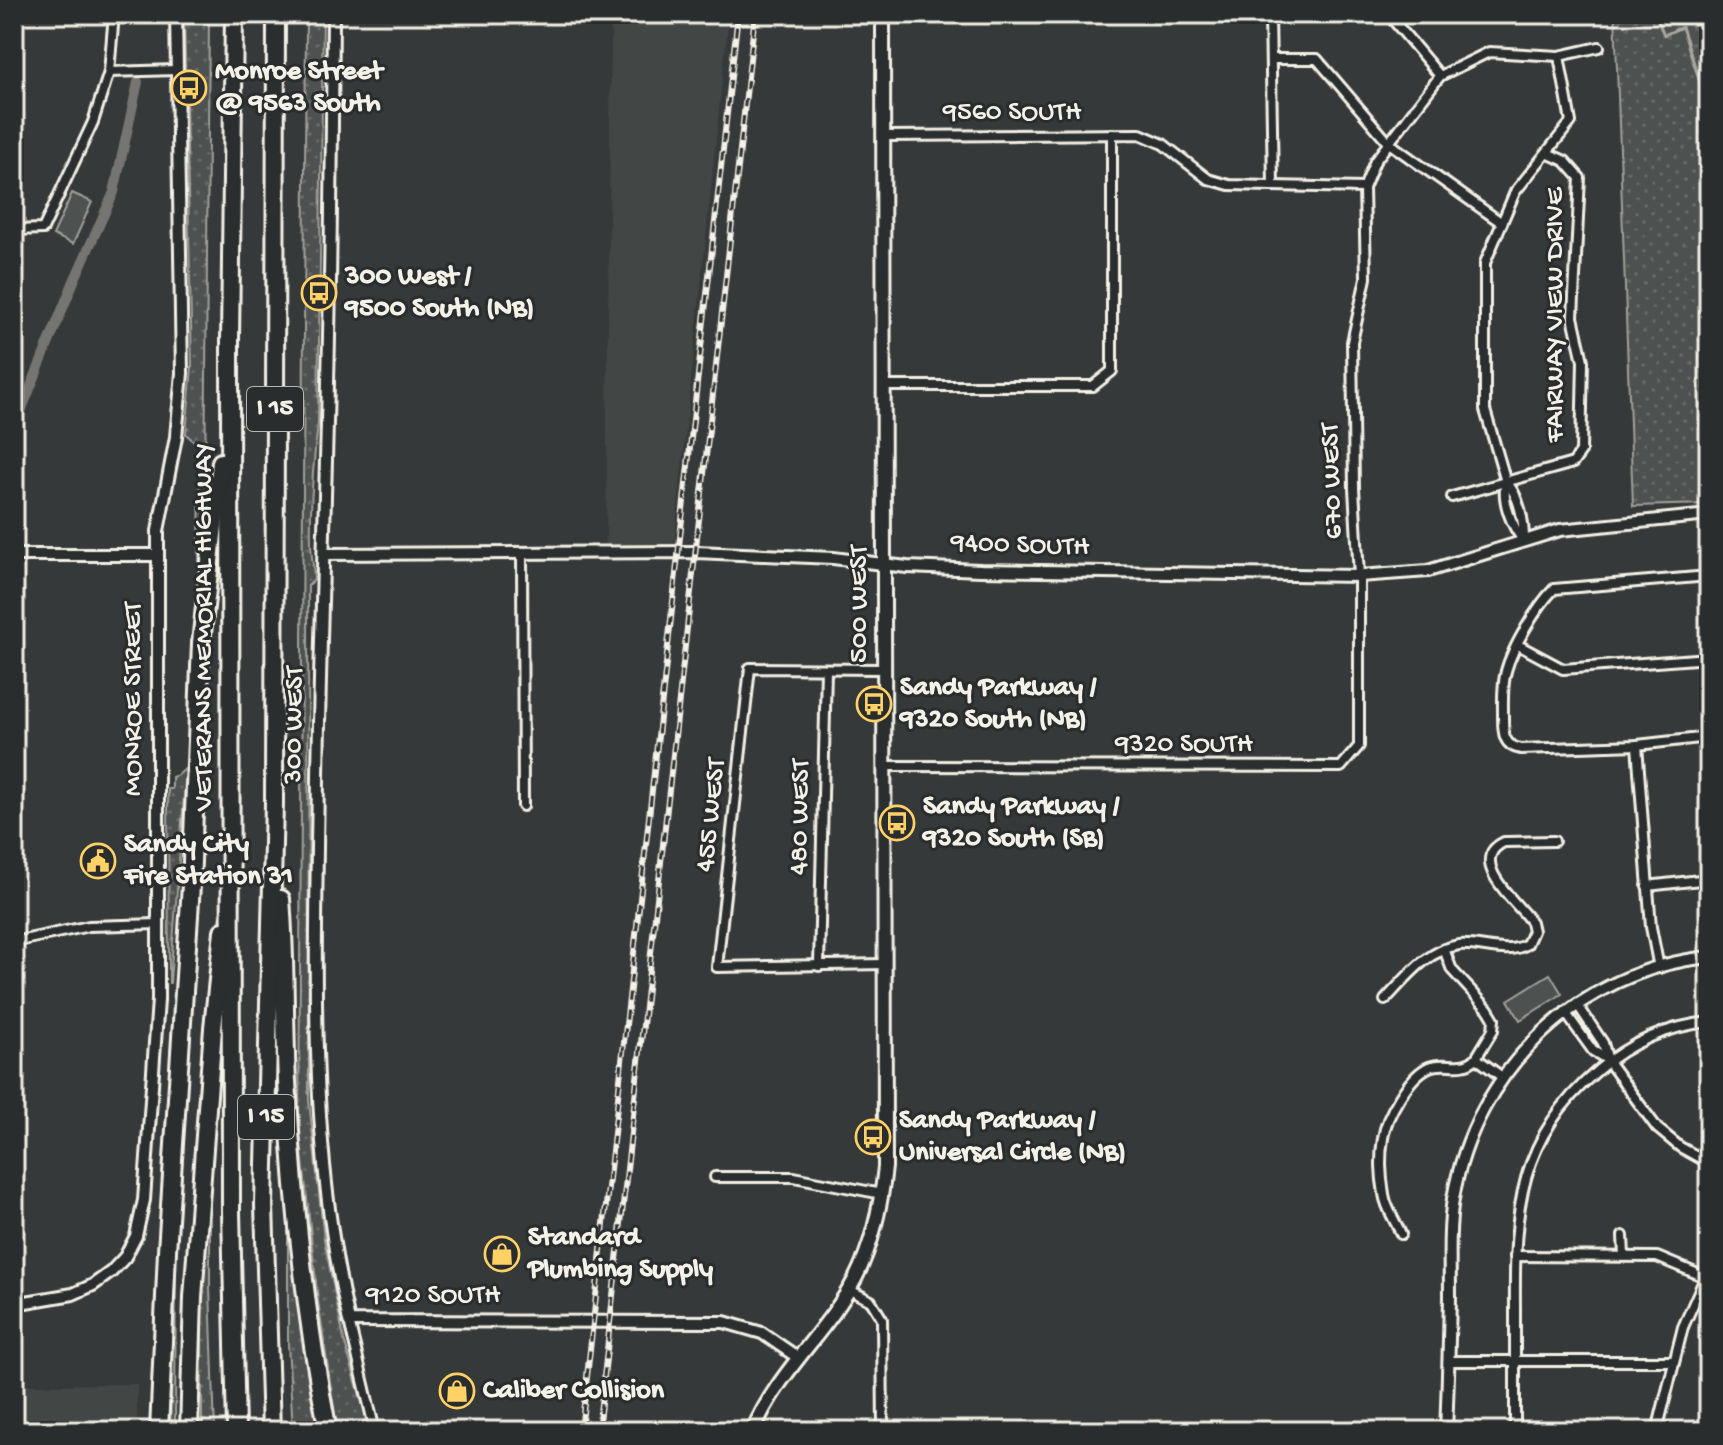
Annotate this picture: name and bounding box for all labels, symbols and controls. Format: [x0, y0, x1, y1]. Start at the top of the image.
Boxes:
place label: Monroe Street @ 9563 South [215, 56, 385, 121]
bus stop icon: Monroe Street @ 9563 South [170, 69, 208, 107]
street label: 9560 SOUTH [942, 97, 1082, 130]
street label: FAIRWAY VIEW DRIVE [1540, 186, 1573, 444]
place label: 300 West / 9500 South (NB) [343, 261, 534, 326]
bus stop icon: 300 West / 9500 South (NB) [300, 274, 338, 312]
road number: I 15 [247, 387, 303, 431]
street label: 670 WEST [1314, 421, 1352, 540]
street label: VETERANS MEMORIAL HIGHWAY [189, 443, 222, 812]
street label: 9400 SOUTH [949, 527, 1091, 565]
street label: 500 WEST [844, 544, 877, 663]
street label: MONROE STREET [118, 601, 151, 796]
street label: 300 WEST [277, 665, 313, 785]
place label: Sandy Parkway / 9320 South (NB) [898, 672, 1097, 737]
bus stop icon: Sandy Parkway / 9320 South (NB) [855, 685, 893, 723]
street label: 9320 SOUTH [1114, 729, 1254, 762]
street label: 455 WEST [690, 755, 735, 874]
street label: 480 WEST [783, 757, 819, 875]
place label: Sandy Parkway / 9320 South (SB) [921, 791, 1120, 856]
bus stop icon: Sandy Parkway / 9320 South (SB) [878, 804, 916, 842]
place label: Sandy City Fire Station 31 [123, 829, 293, 894]
public building icon: Sandy City Fire Station 31 [79, 842, 117, 880]
road number: I 15 [238, 1095, 294, 1139]
place label: Sandy Parkway / Universal Circle (NB) [899, 1105, 1126, 1170]
bus stop icon: Sandy Parkway / Universal Circle (NB) [854, 1118, 892, 1156]
place label: Standard Plumbing Supply [526, 1222, 713, 1287]
shop icon: Standard Plumbing Supply [483, 1235, 521, 1273]
street label: 9120 SOUTH [365, 1280, 501, 1313]
shop icon: Caliber Collision [438, 1372, 476, 1410]
place label: Caliber Collision [483, 1375, 665, 1408]

